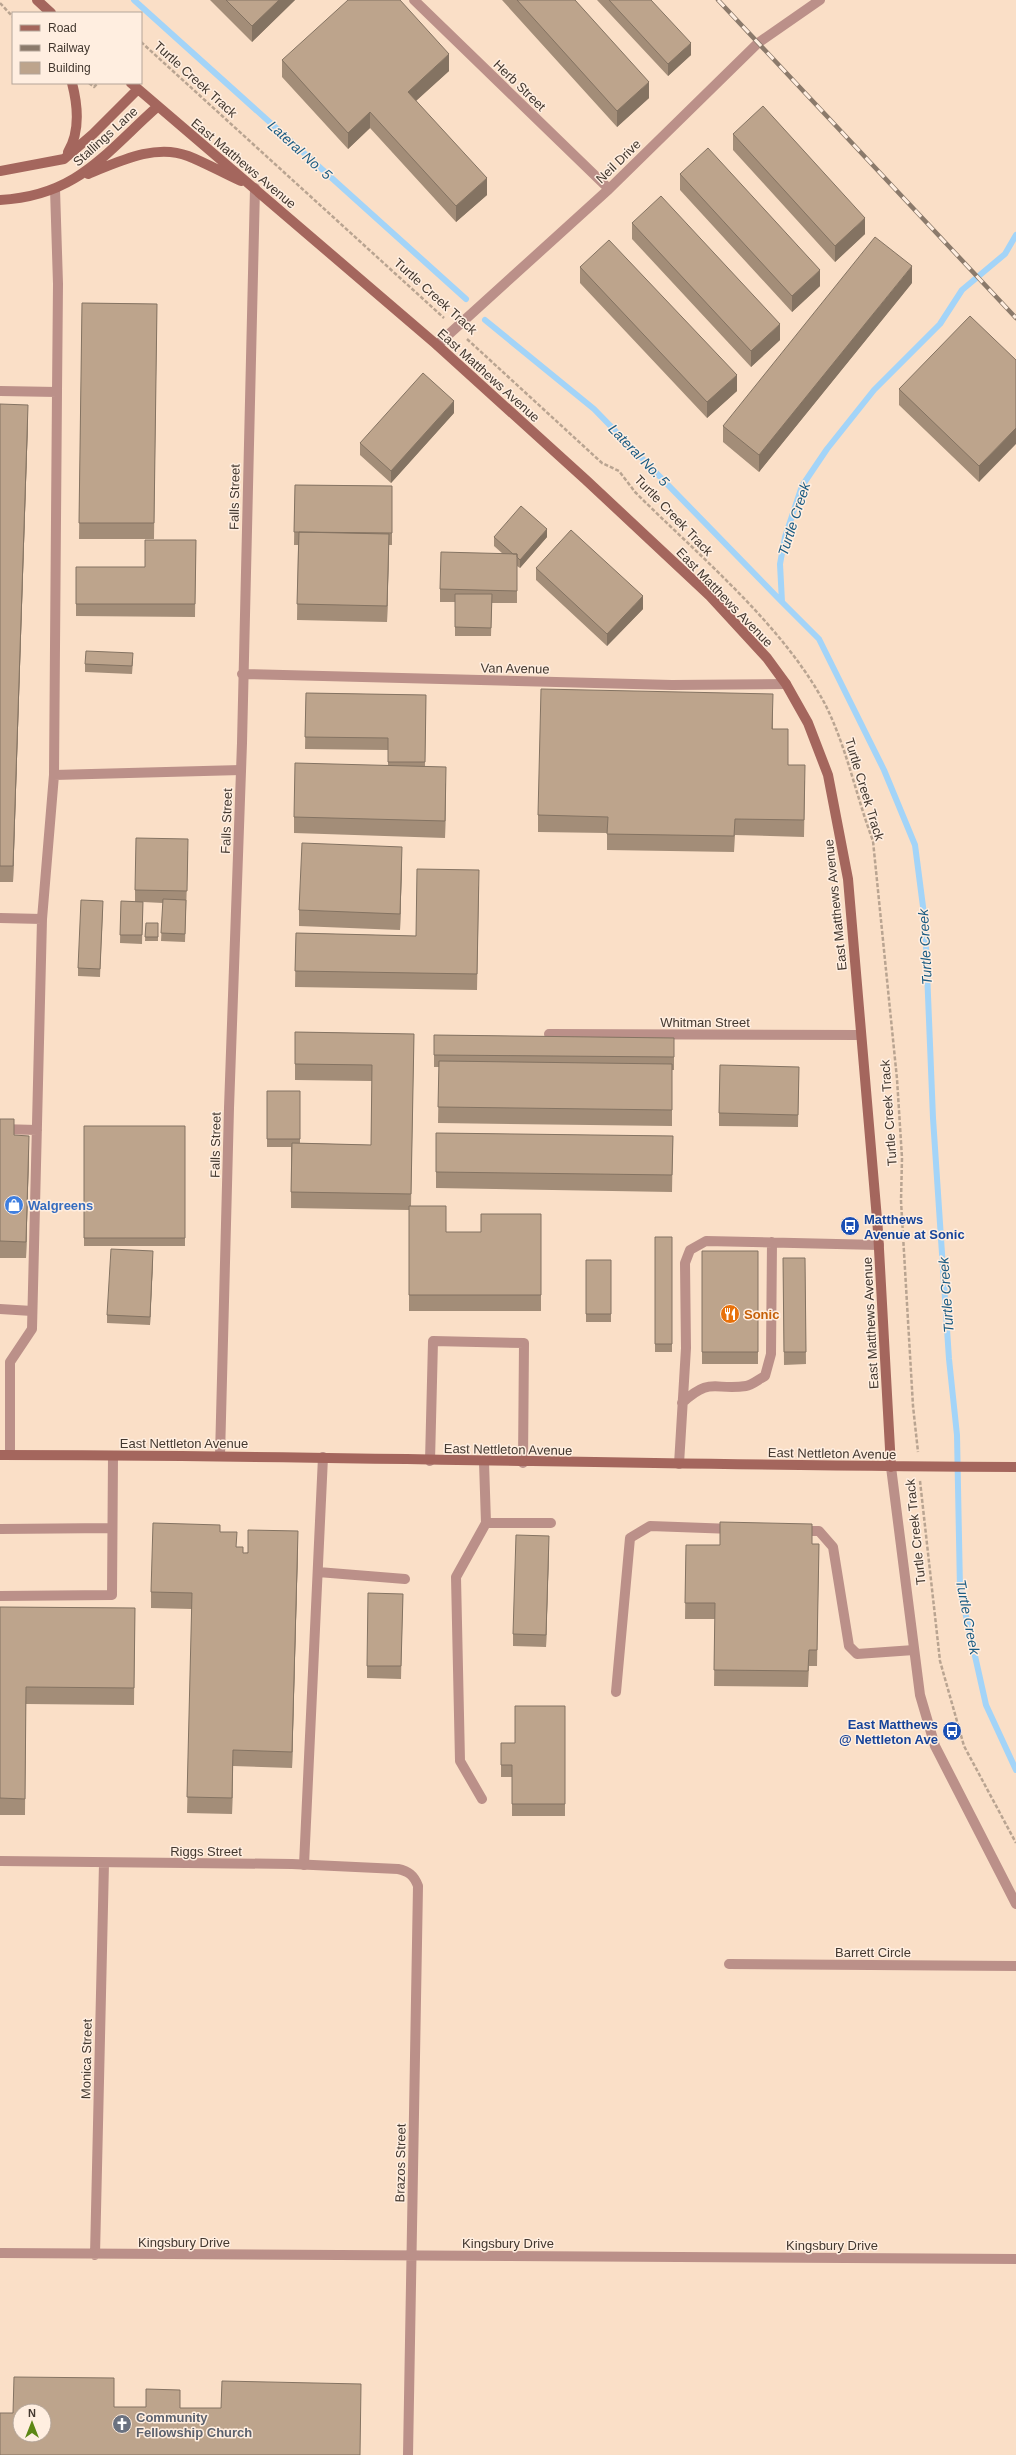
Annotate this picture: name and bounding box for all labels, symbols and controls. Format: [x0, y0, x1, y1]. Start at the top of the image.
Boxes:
legend [12, 12, 142, 84]
text: Road [48, 21, 77, 35]
street label: Turtle Creek Track [151, 38, 241, 121]
text: Railway [48, 41, 90, 55]
street label: Herb Street [491, 57, 549, 114]
text: Building [48, 61, 91, 75]
street label: Stallings Lane [70, 103, 141, 169]
street label: East Matthews Avenue [188, 115, 299, 212]
water label: Lateral No. 5 [265, 117, 335, 183]
street label: Neil Drive [593, 136, 644, 186]
street label: Turtle Creek Track [391, 255, 481, 338]
street label: East Matthews Avenue [435, 326, 543, 425]
water label: Lateral No. 5 [605, 421, 673, 490]
street label: Falls Street [226, 464, 243, 530]
street label: Turtle Creek Track [631, 472, 716, 559]
water label: Turtle Creek [775, 479, 814, 558]
street label: East Matthews Avenue [673, 545, 776, 650]
street label: Van Avenue [480, 660, 550, 677]
street label: Turtle Creek Track [842, 736, 887, 843]
street label: Falls Street [218, 788, 235, 854]
street label: East Matthews Avenue [821, 839, 850, 971]
water label: Turtle Creek [915, 908, 935, 985]
street label: Whitman Street [660, 1015, 750, 1030]
street label: Turtle Creek Track [877, 1059, 900, 1167]
street label: Falls Street [207, 1112, 224, 1178]
shop icon: Walgreens [3, 1194, 25, 1216]
place label: Walgreens [28, 1198, 93, 1213]
place label: Matthews Avenue at Sonic [864, 1212, 965, 1242]
bus stop icon: Matthews Avenue at Sonic [839, 1215, 861, 1237]
water label: Turtle Creek [935, 1256, 957, 1333]
street label: East Matthews Avenue [860, 1257, 881, 1389]
restaurant icon: Sonic [719, 1303, 741, 1325]
place label: Sonic [744, 1307, 779, 1322]
street label: East Nettleton Avenue [120, 1436, 248, 1451]
street label: East Nettleton Avenue [444, 1441, 572, 1458]
street label: East Nettleton Avenue [768, 1445, 896, 1462]
street label: Turtle Creek Track [902, 1478, 929, 1586]
water label: Turtle Creek [953, 1578, 983, 1657]
place label: East Matthews @ Nettleton Ave [839, 1717, 938, 1747]
bus stop icon: East Matthews @ Nettleton Ave [941, 1720, 963, 1742]
street label: Riggs Street [170, 1844, 242, 1859]
street label: Barrett Circle [835, 1945, 911, 1960]
street label: Monica Street [78, 2018, 95, 2099]
street label: Brazos Street [392, 2123, 409, 2203]
street label: Kingsbury Drive [138, 2235, 230, 2250]
street label: Kingsbury Drive [462, 2236, 554, 2251]
street label: Kingsbury Drive [786, 2238, 878, 2253]
north arrow [12, 2403, 52, 2443]
text: N [28, 2407, 36, 2419]
place label: Community Fellowship Church [136, 2410, 252, 2440]
church icon: Community Fellowship Church [111, 2413, 133, 2435]

